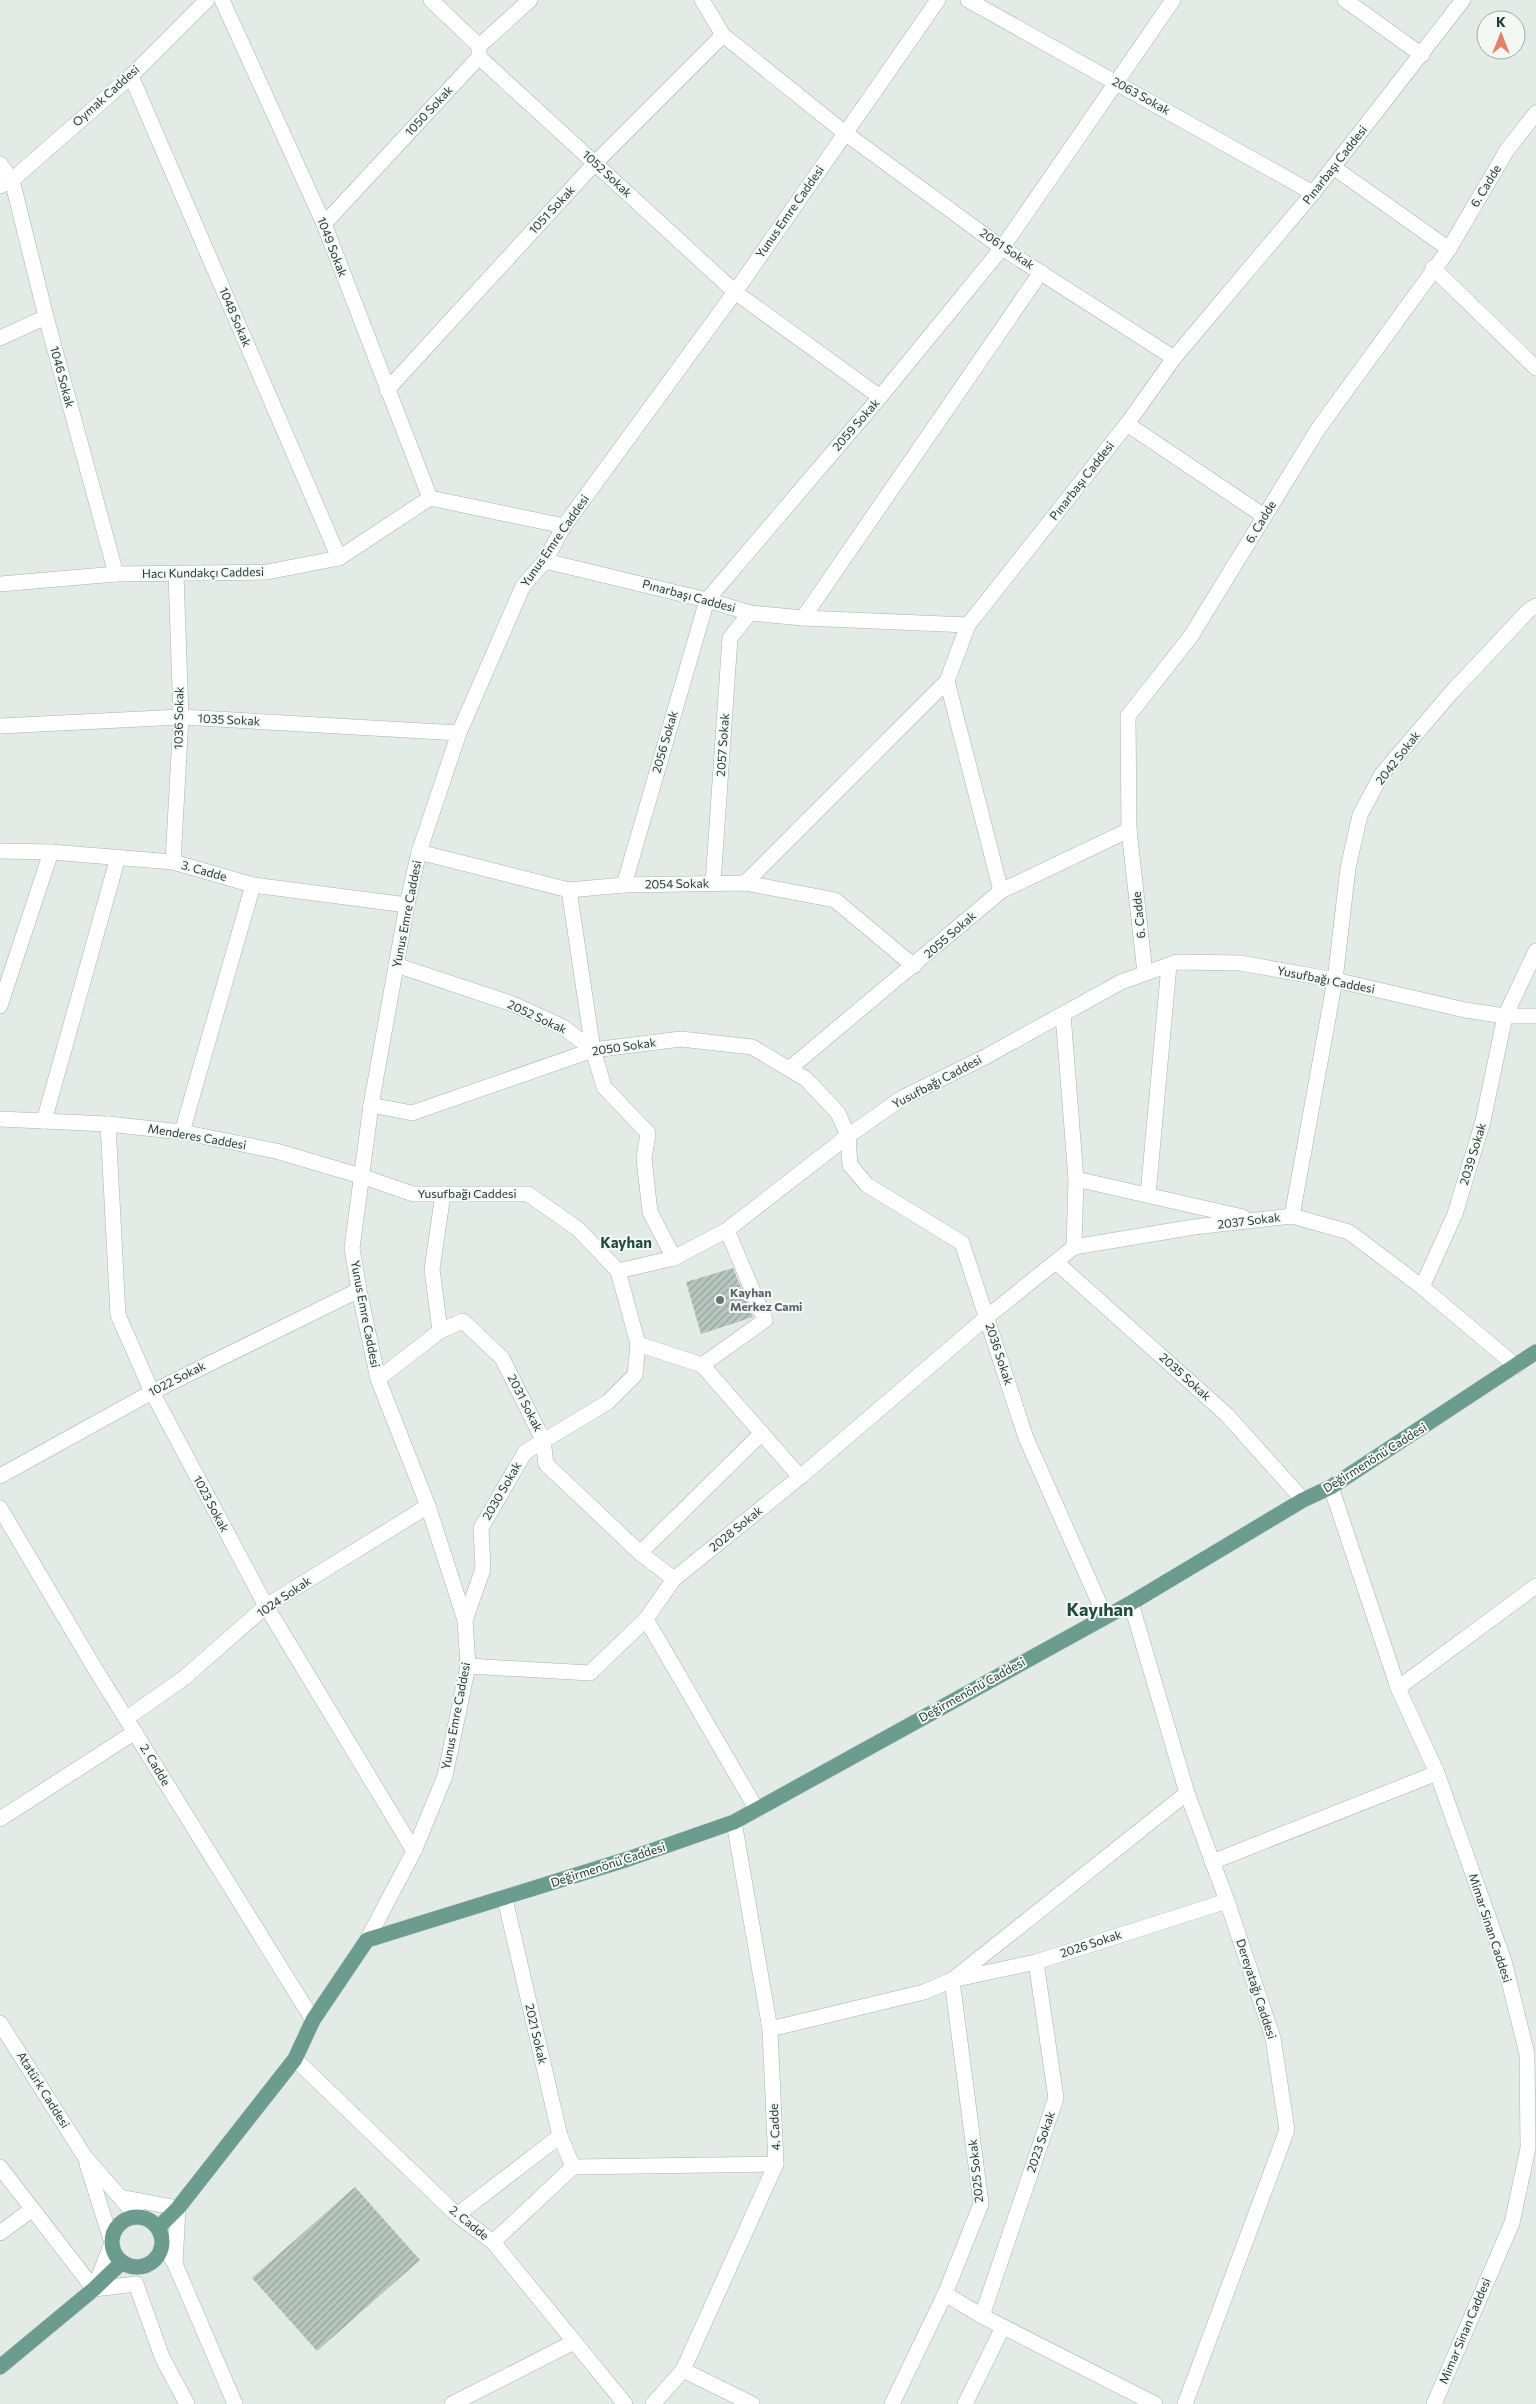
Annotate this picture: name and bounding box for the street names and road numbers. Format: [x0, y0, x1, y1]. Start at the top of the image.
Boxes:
street label: Oymak Caddesi [69, 62, 142, 129]
street label: 2063 Sokak [1110, 73, 1173, 117]
street label: 1050 Sokak [402, 82, 455, 138]
street label: Pınarbaşı Caddesi [1299, 122, 1369, 207]
street label: 1052 Sokak [580, 147, 636, 200]
street label: 6. Cadde [1467, 162, 1503, 209]
street label: Yunus Emre Caddesi [752, 163, 826, 260]
street label: 1051 Sokak [525, 182, 577, 236]
street label: 1049 Sokak [315, 215, 351, 279]
street label: 2061 Sokak [978, 225, 1038, 272]
street label: 1048 Sokak [217, 285, 255, 349]
street label: 1046 Sokak [48, 344, 78, 410]
street label: 2059 Sokak [829, 395, 882, 453]
street label: Pınarbaşı Caddesi [1046, 438, 1116, 523]
street label: Yunus Emre Caddesi [517, 492, 591, 589]
street label: 6. Cadde [1242, 498, 1278, 545]
street label: Hacı Kundakçı Caddesi [142, 564, 264, 580]
street label: Pınarbaşı Caddesi [641, 576, 737, 614]
street label: 1036 Sokak [170, 686, 186, 750]
street label: 2056 Sokak [648, 708, 680, 775]
street label: 1035 Sokak [197, 710, 261, 728]
street label: 2057 Sokak [713, 712, 731, 777]
street label: 2042 Sokak [1372, 727, 1423, 787]
street label: 3. Cadde [180, 857, 229, 883]
street label: Yunus Emre Caddesi [389, 859, 423, 969]
street label: 2054 Sokak [645, 875, 710, 891]
street label: 6. Cadde [1129, 891, 1147, 939]
street label: 2055 Sokak [921, 908, 978, 961]
street label: Yusufbağı Caddesi [1276, 963, 1376, 995]
street label: 2052 Sokak [506, 996, 570, 1036]
street label: 2050 Sokak [591, 1034, 657, 1057]
street label: Yusufbağı Caddesi [889, 1052, 984, 1111]
street label: Menderes Caddesi [147, 1120, 248, 1152]
street label: 2039 Sokak [1456, 1120, 1488, 1187]
street label: Yusufbağı Caddesi [417, 1186, 517, 1200]
street label: 2037 Sokak [1217, 1209, 1282, 1231]
street label: Yunus Emre Caddesi [349, 1259, 383, 1369]
street label: 2036 Sokak [983, 1321, 1017, 1387]
street label: 2035 Sokak [1157, 1350, 1214, 1403]
street label: 1022 Sokak [146, 1358, 208, 1398]
street label: 2031 Sokak [506, 1372, 546, 1434]
street label: Değirmenönü Caddesi [1320, 1420, 1429, 1495]
street label: 2030 Sokak [479, 1458, 524, 1522]
street label: 1023 Sokak [191, 1473, 233, 1535]
street label: 2028 Sokak [706, 1502, 765, 1554]
street label: 1024 Sokak [254, 1573, 314, 1619]
street label: Değirmenönü Caddesi [916, 1654, 1027, 1724]
street label: Yunus Emre Caddesi [438, 1661, 472, 1771]
street label: 2. Cadde [138, 1741, 174, 1788]
street label: Değirmenönü Caddesi [549, 1839, 667, 1889]
street label: Mimar Sinan Caddesi [1467, 1871, 1515, 1984]
street label: 2026 Sokak [1058, 1926, 1124, 1960]
street label: Dereyatağı Caddesi [1234, 1937, 1280, 2041]
street label: 2021 Sokak [523, 2002, 551, 2066]
street label: Atatürk Caddesi [15, 2049, 73, 2130]
street label: 4. Cadde [766, 2103, 782, 2151]
street label: 2023 Sokak [1023, 2109, 1057, 2174]
street label: 2025 Sokak [965, 2138, 985, 2204]
street label: 2. Cadde [447, 2202, 492, 2242]
street label: Mimar Sinan Caddesi [1435, 2275, 1493, 2386]

